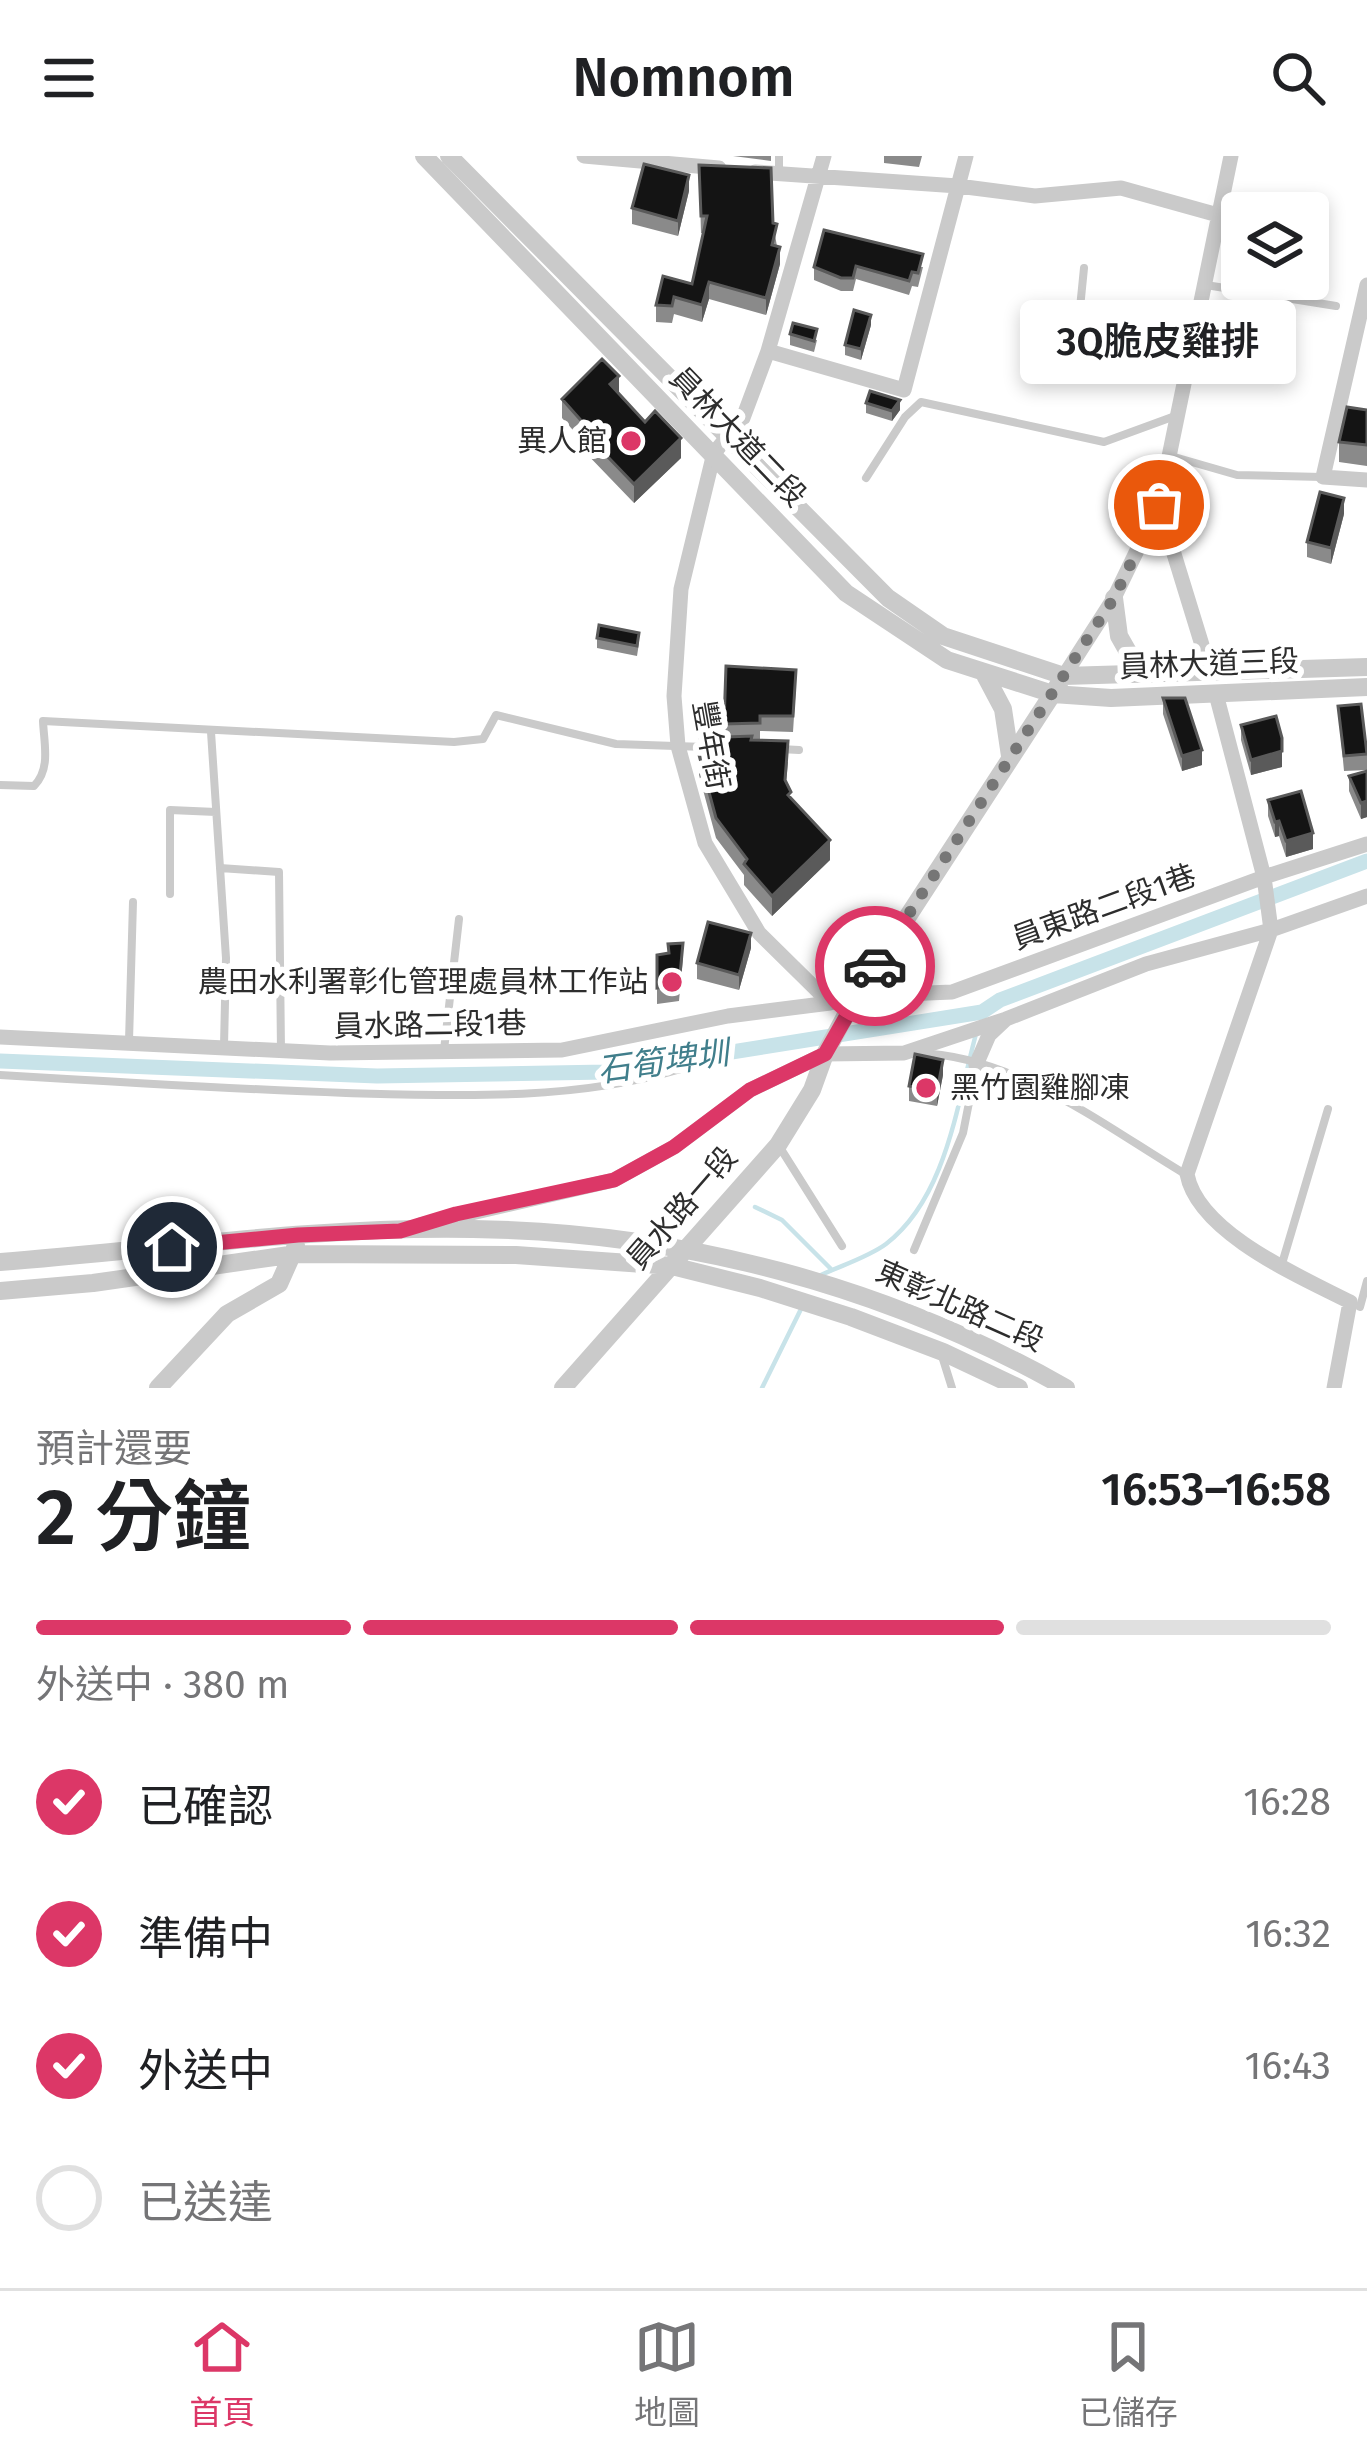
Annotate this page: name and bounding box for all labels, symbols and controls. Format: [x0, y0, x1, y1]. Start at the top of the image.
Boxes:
icon: menu [36, 45, 102, 111]
icon: search [1265, 45, 1331, 111]
text: Nomnom [573, 46, 795, 110]
map controls [1221, 192, 1329, 300]
button: layers [1221, 192, 1329, 300]
callout: 3Q脆皮雞排 [1021, 301, 1297, 385]
text: 3Q脆皮雞排 [1056, 319, 1260, 365]
street label: 員林大道二段 [663, 360, 813, 514]
place label: 異人館 [517, 423, 607, 459]
marker: 異人館 [618, 428, 644, 454]
pin [1108, 454, 1210, 556]
icon: bag [1126, 472, 1192, 538]
street label: 員林大道三段 [1118, 643, 1300, 685]
street label: 豐年街 [685, 698, 737, 792]
street label: 員東路二段1巷 [1007, 857, 1201, 957]
courier [815, 906, 935, 1026]
icon: car [842, 933, 908, 999]
place label: 農田水利署彰化管理處員林工作站 [198, 964, 648, 1000]
marker: 農田水利署彰化管理處員林工作站 [659, 969, 685, 995]
street label: 員水路二段1巷 [333, 1005, 527, 1045]
water label: 石筍埤圳 [595, 1032, 735, 1091]
place label: 黑竹園雞腳凍 [950, 1070, 1130, 1106]
marker: 黑竹園雞腳凍 [913, 1075, 939, 1101]
street label: 員水路一段 [619, 1140, 745, 1276]
pin [121, 1196, 223, 1298]
icon: home [139, 1214, 205, 1280]
street label: 東彰北路二段 [870, 1253, 1050, 1359]
text: 預計還要 [36, 1426, 192, 1472]
text: 16:53–16:58 [1101, 1463, 1331, 1517]
text: 2 分鐘 [36, 1471, 251, 1565]
text: 外送中 · 380 m [36, 1662, 290, 1708]
icon: check [36, 1769, 102, 1835]
text: 16:28 [1243, 1779, 1331, 1825]
text: 已確認 [138, 1780, 273, 1834]
icon: check [36, 1901, 102, 1967]
text: 16:32 [1245, 1911, 1331, 1957]
text: 準備中 [138, 1912, 273, 1966]
icon: check [36, 2033, 102, 2099]
text: 16:43 [1245, 2043, 1331, 2089]
text: 外送中 [138, 2044, 273, 2098]
text: 已送達 [138, 2176, 273, 2230]
tab: 首頁 [189, 2314, 255, 2434]
tab: 地圖 [634, 2314, 700, 2434]
tab: 已儲存 [1079, 2314, 1178, 2434]

